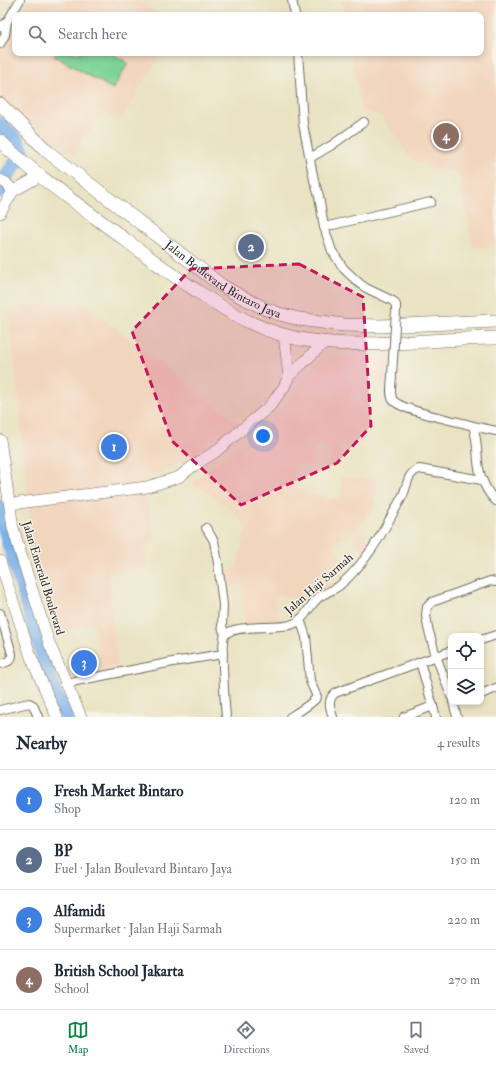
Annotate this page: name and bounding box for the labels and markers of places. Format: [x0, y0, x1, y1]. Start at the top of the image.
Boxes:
pin: 4 [433, 121, 459, 151]
pin: 2 [238, 232, 264, 262]
pin: 1 [101, 432, 127, 462]
pin: 3 [71, 648, 97, 678]

